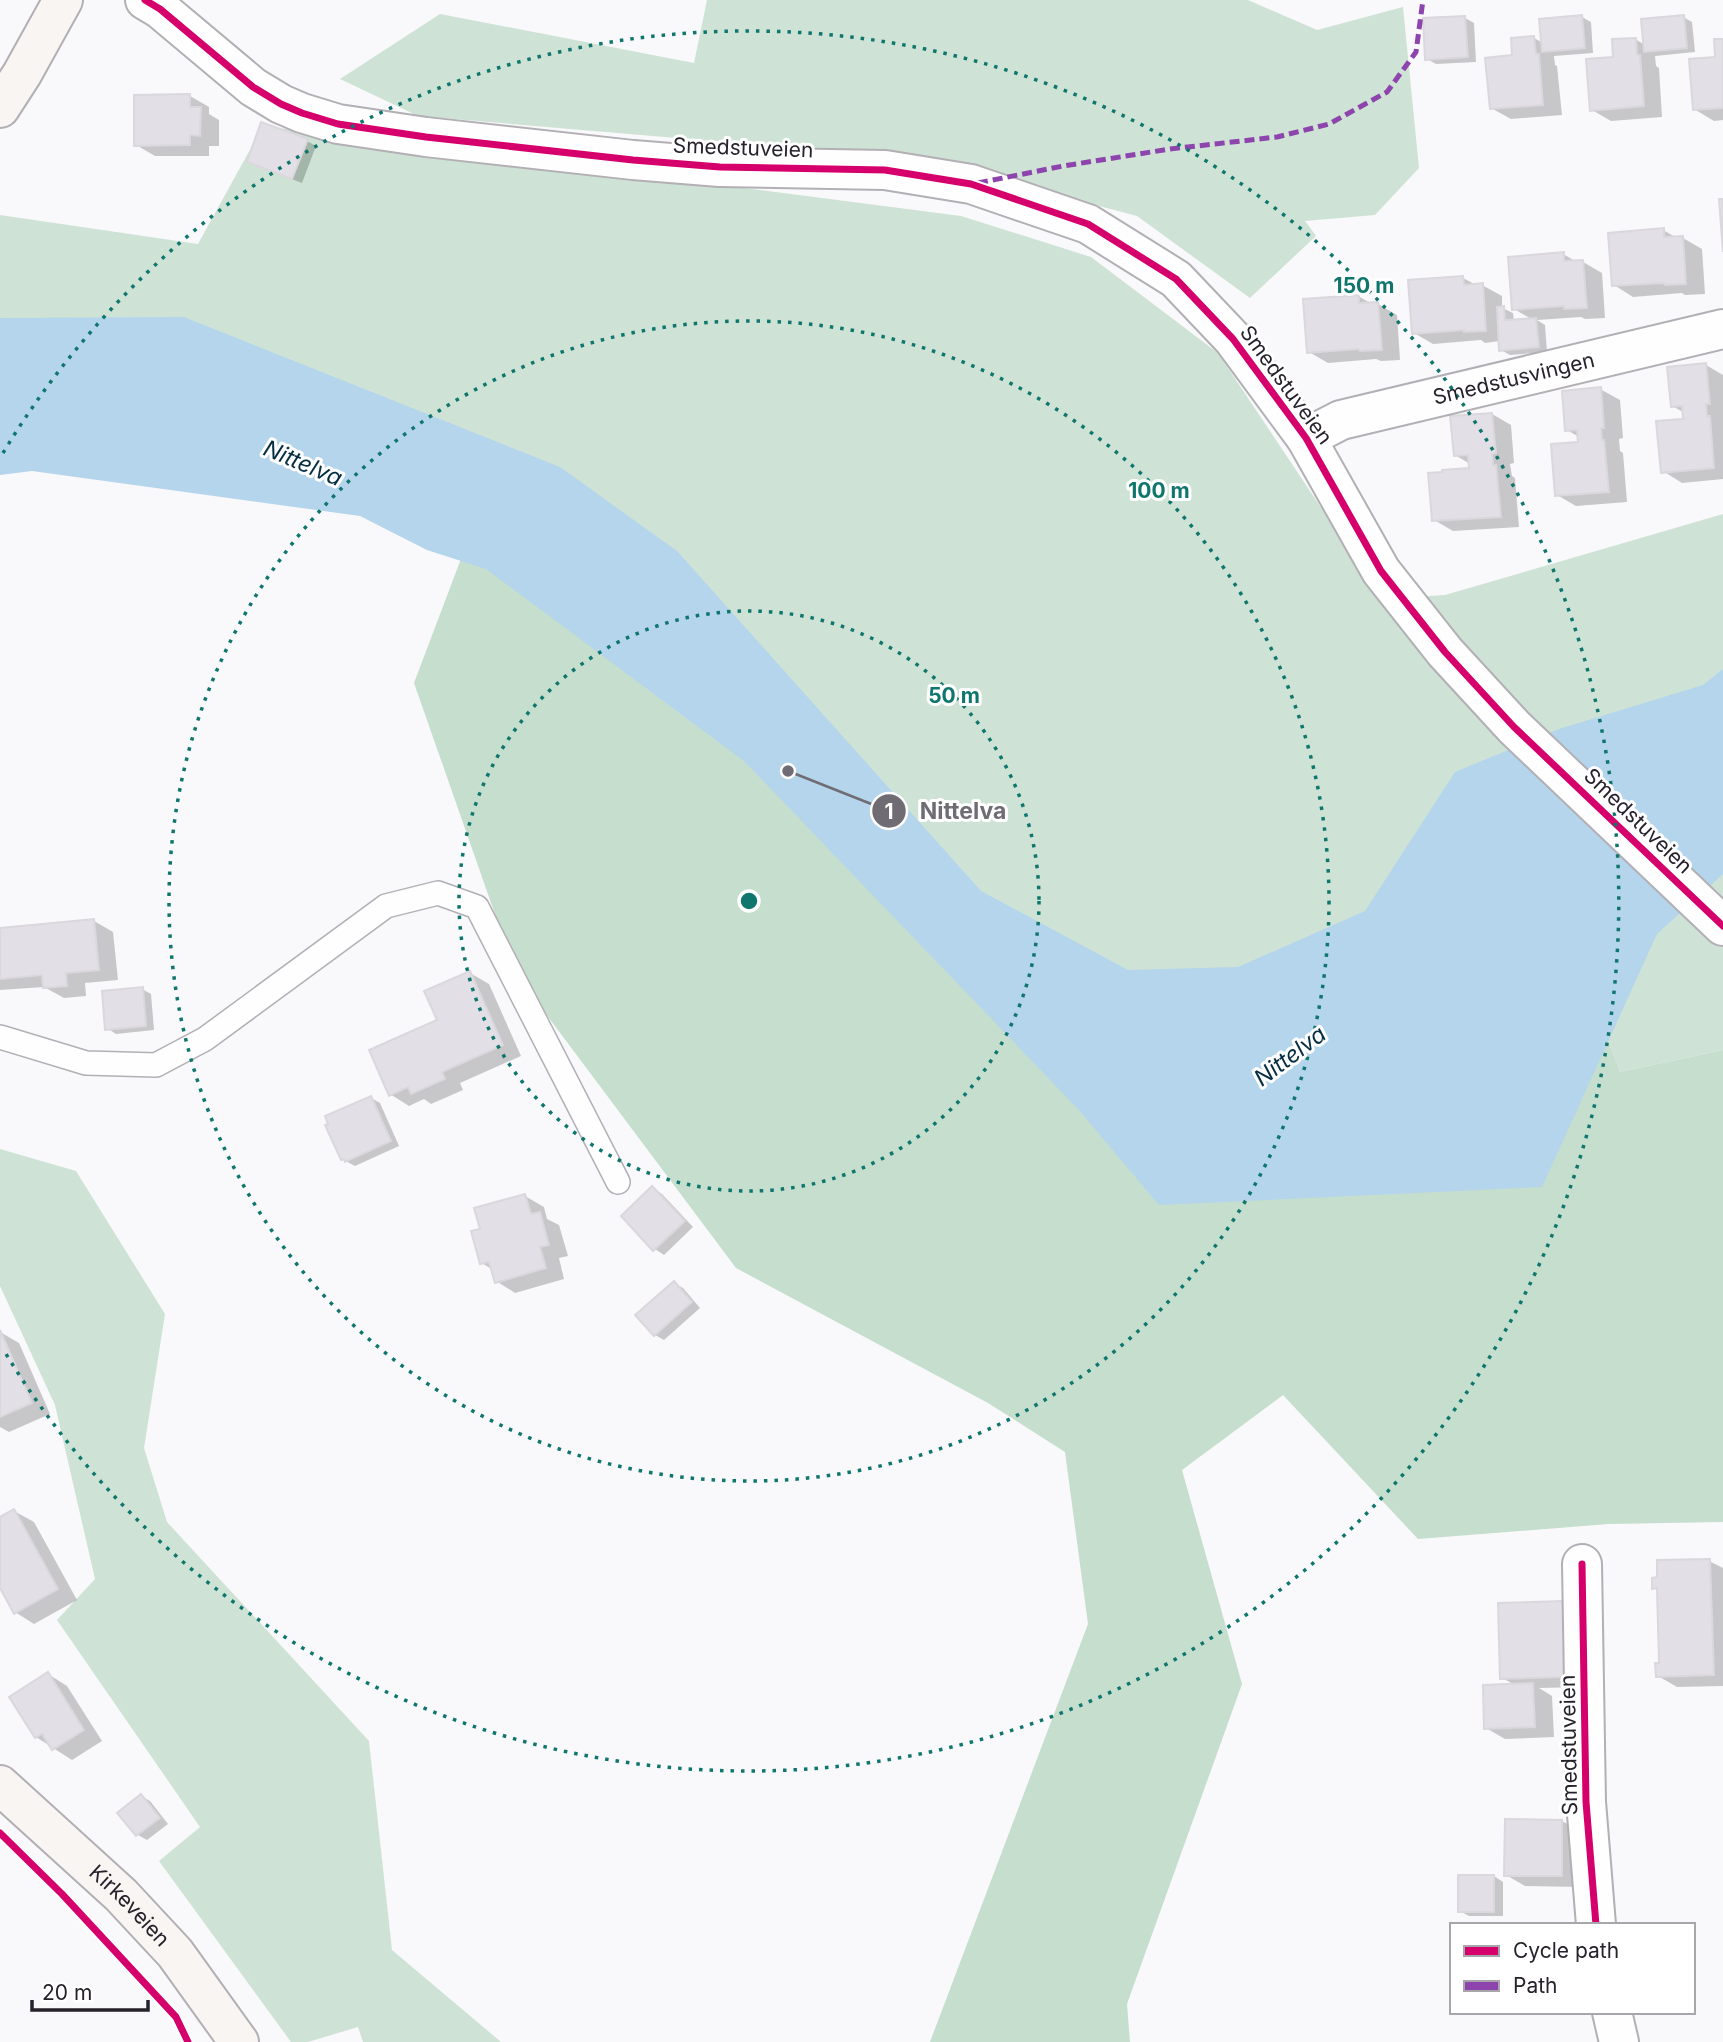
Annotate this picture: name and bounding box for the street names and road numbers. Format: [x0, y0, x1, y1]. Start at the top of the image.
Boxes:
street label: Smedstuveien [672, 133, 814, 162]
street label: Smedstuveien [1235, 320, 1338, 449]
street label: Smedstusvingen [1430, 347, 1597, 410]
street label: Smedstuveien [1579, 763, 1698, 879]
street label: Smedstuveien [1555, 1674, 1582, 1816]
street label: Kirkeveien [84, 1859, 175, 1951]

